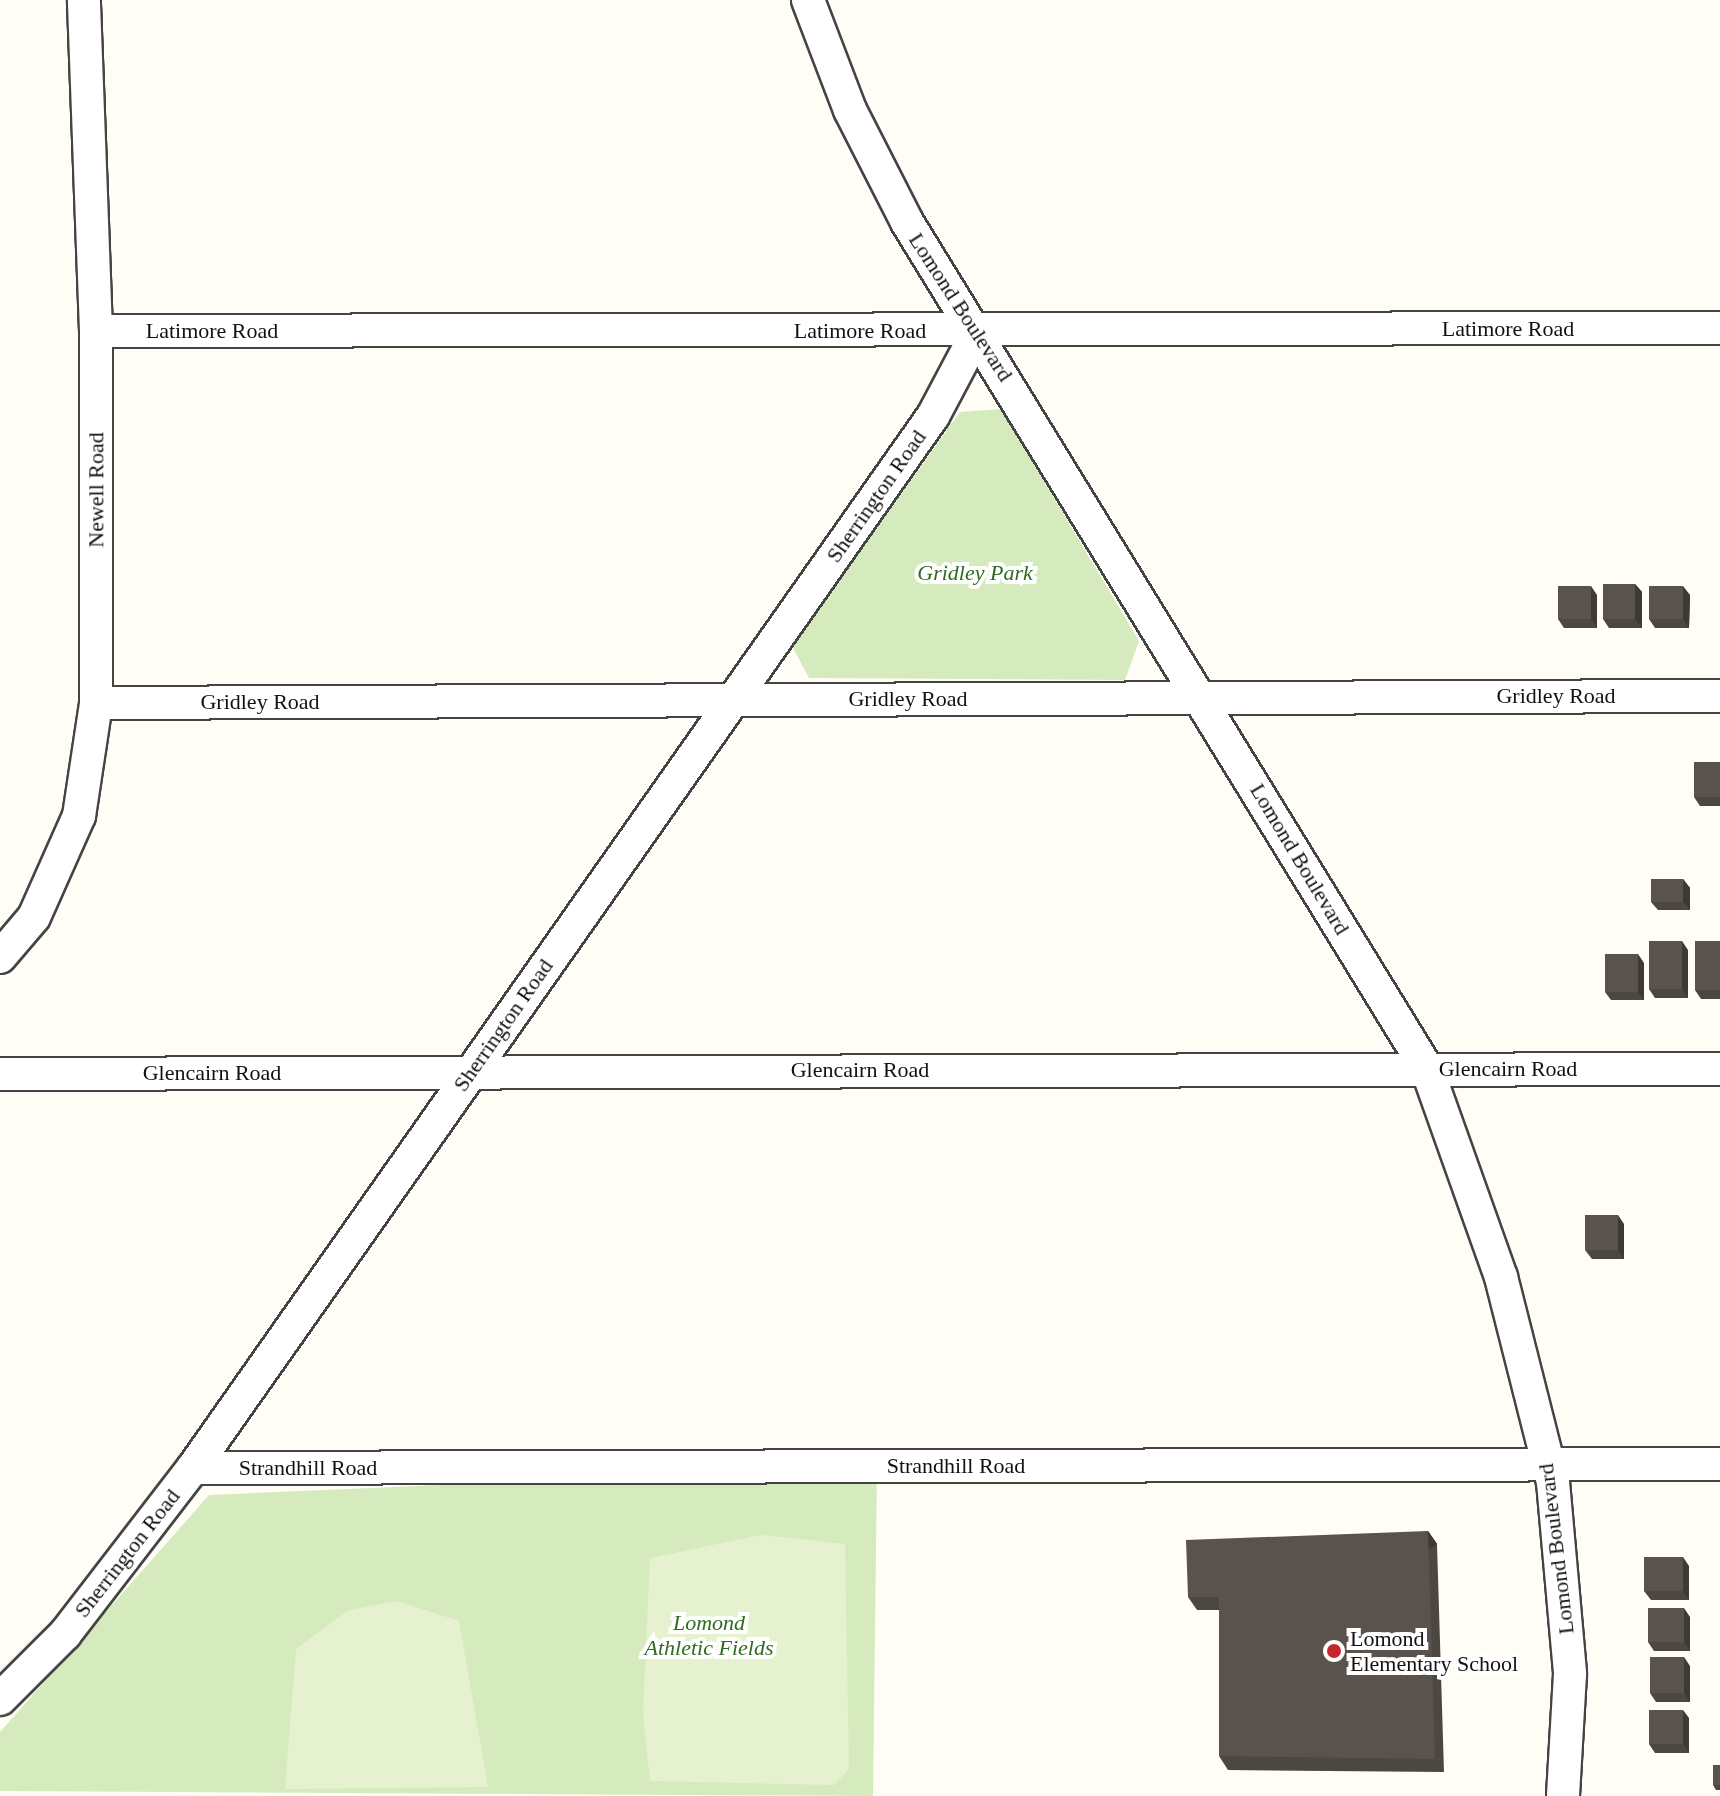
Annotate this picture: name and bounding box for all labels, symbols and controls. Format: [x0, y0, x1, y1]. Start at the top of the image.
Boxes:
street label: Lomond Boulevard [903, 228, 1019, 386]
street label: Latimore Road [1442, 316, 1574, 342]
street label: Latimore Road [146, 318, 278, 344]
street label: Latimore Road [794, 318, 926, 344]
street label: Sherrington Road [821, 425, 931, 567]
street label: Newell Road [83, 432, 109, 548]
park label: Gridley Park [917, 560, 1033, 586]
street label: Gridley Road [1496, 683, 1616, 709]
street label: Gridley Road [848, 686, 968, 712]
street label: Gridley Road [200, 689, 320, 715]
street label: Lomond Boulevard [1244, 779, 1356, 939]
street label: Sherrington Road [448, 954, 558, 1096]
street label: Glencairn Road [1439, 1056, 1577, 1082]
street label: Glencairn Road [791, 1057, 929, 1083]
street label: Glencairn Road [143, 1060, 281, 1086]
street label: Strandhill Road [887, 1453, 1025, 1479]
street label: Strandhill Road [239, 1455, 377, 1481]
street label: Lomond Boulevard [1532, 1462, 1580, 1636]
street label: Sherrington Road [69, 1483, 185, 1623]
park label: Lomond Athletic Fields [645, 1609, 773, 1660]
place label: Lomond Elementary School [1350, 1625, 1518, 1676]
marker: Lomond Elementary School [1325, 1642, 1343, 1660]

